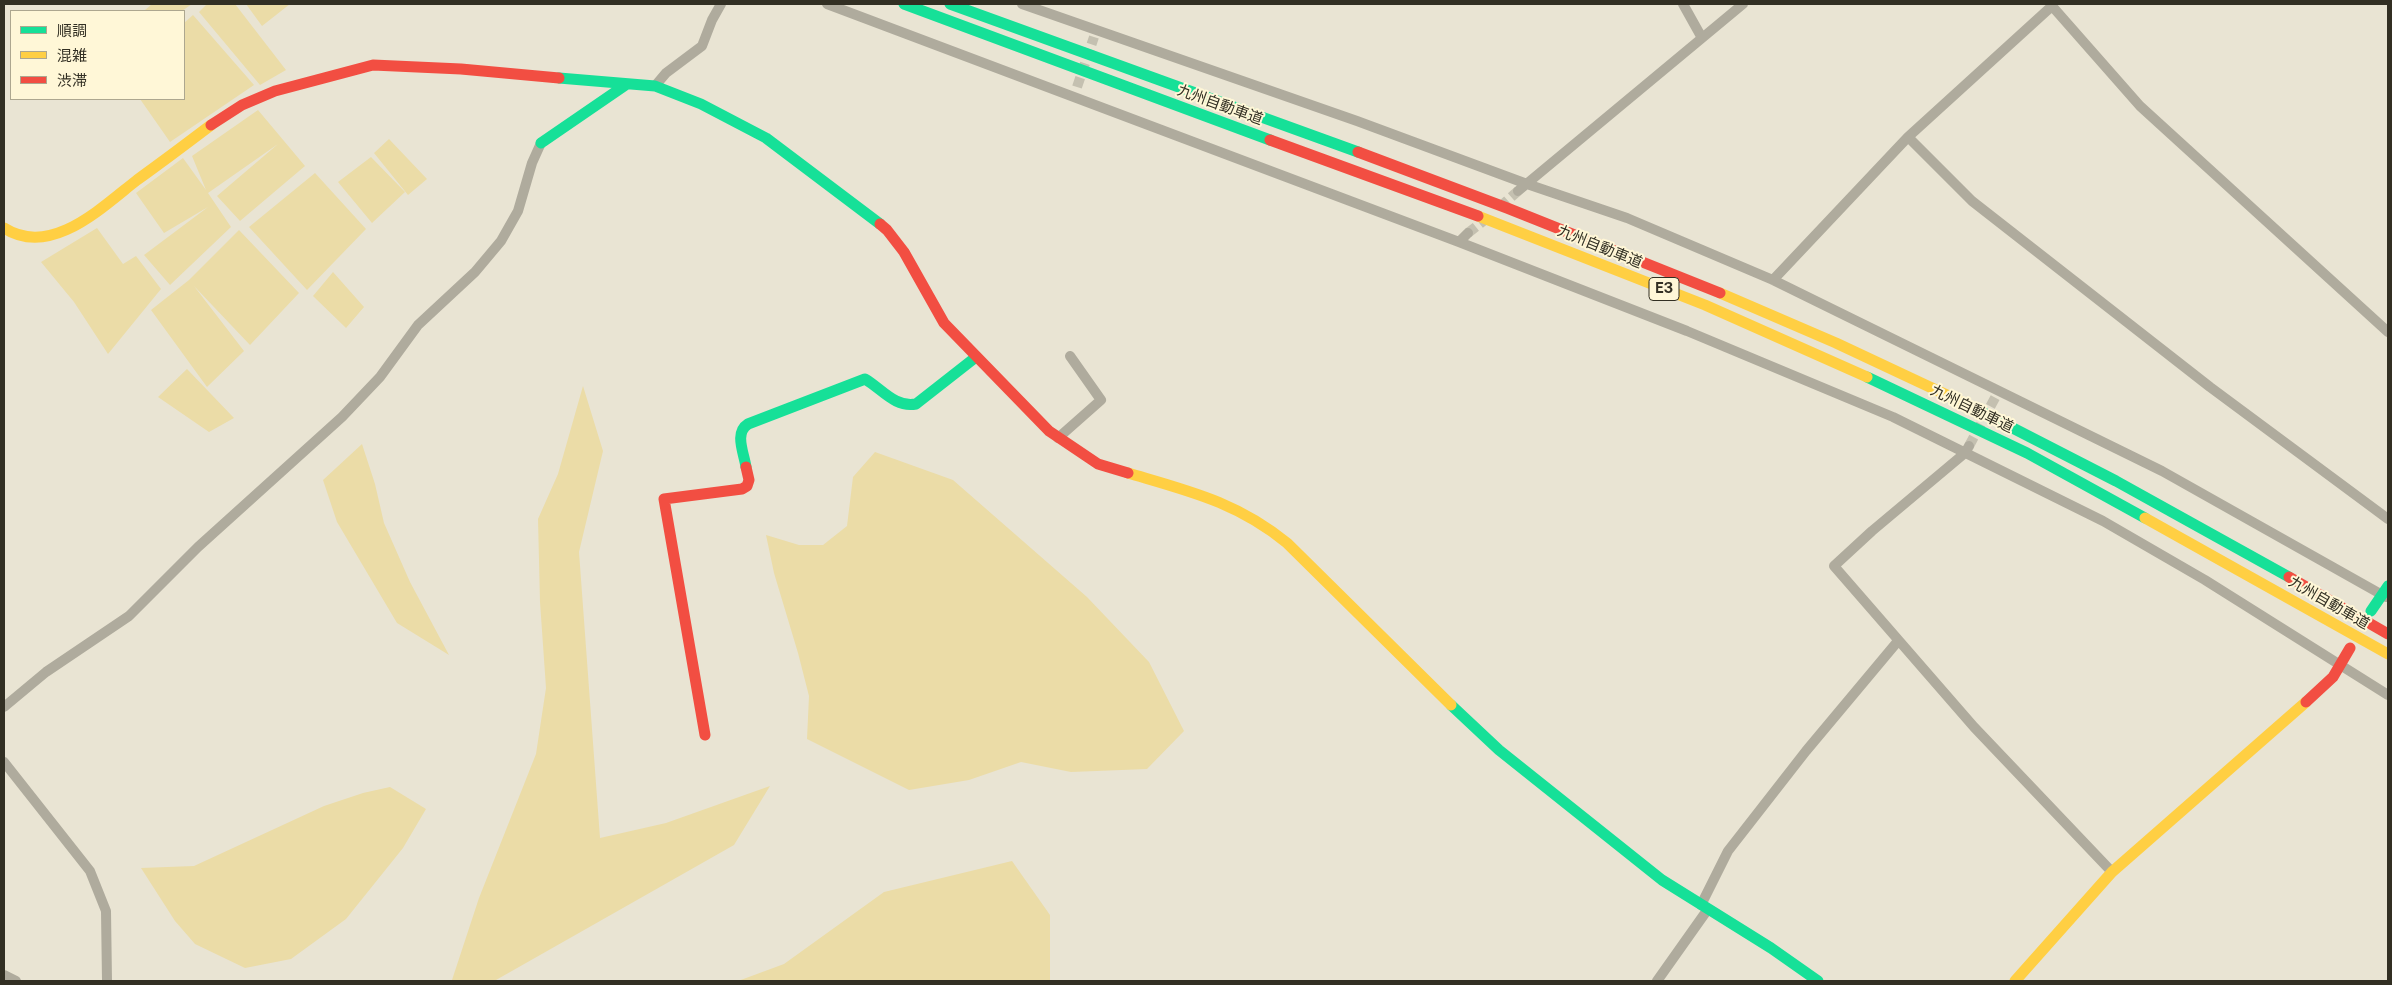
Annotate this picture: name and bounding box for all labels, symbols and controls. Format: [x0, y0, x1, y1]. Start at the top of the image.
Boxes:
legend [10, 10, 185, 100]
text: 順調 [57, 22, 87, 39]
text: 混雑 [57, 47, 87, 64]
text: 渋滞 [57, 72, 87, 89]
street label: 九州自動車道 [1175, 81, 1265, 129]
street label: 九州自動車道 [1555, 222, 1645, 272]
road number: E3 [1649, 278, 1679, 300]
street label: 九州自動車道 [1928, 381, 2016, 437]
street label: 九州自動車道 [2286, 573, 2372, 633]

